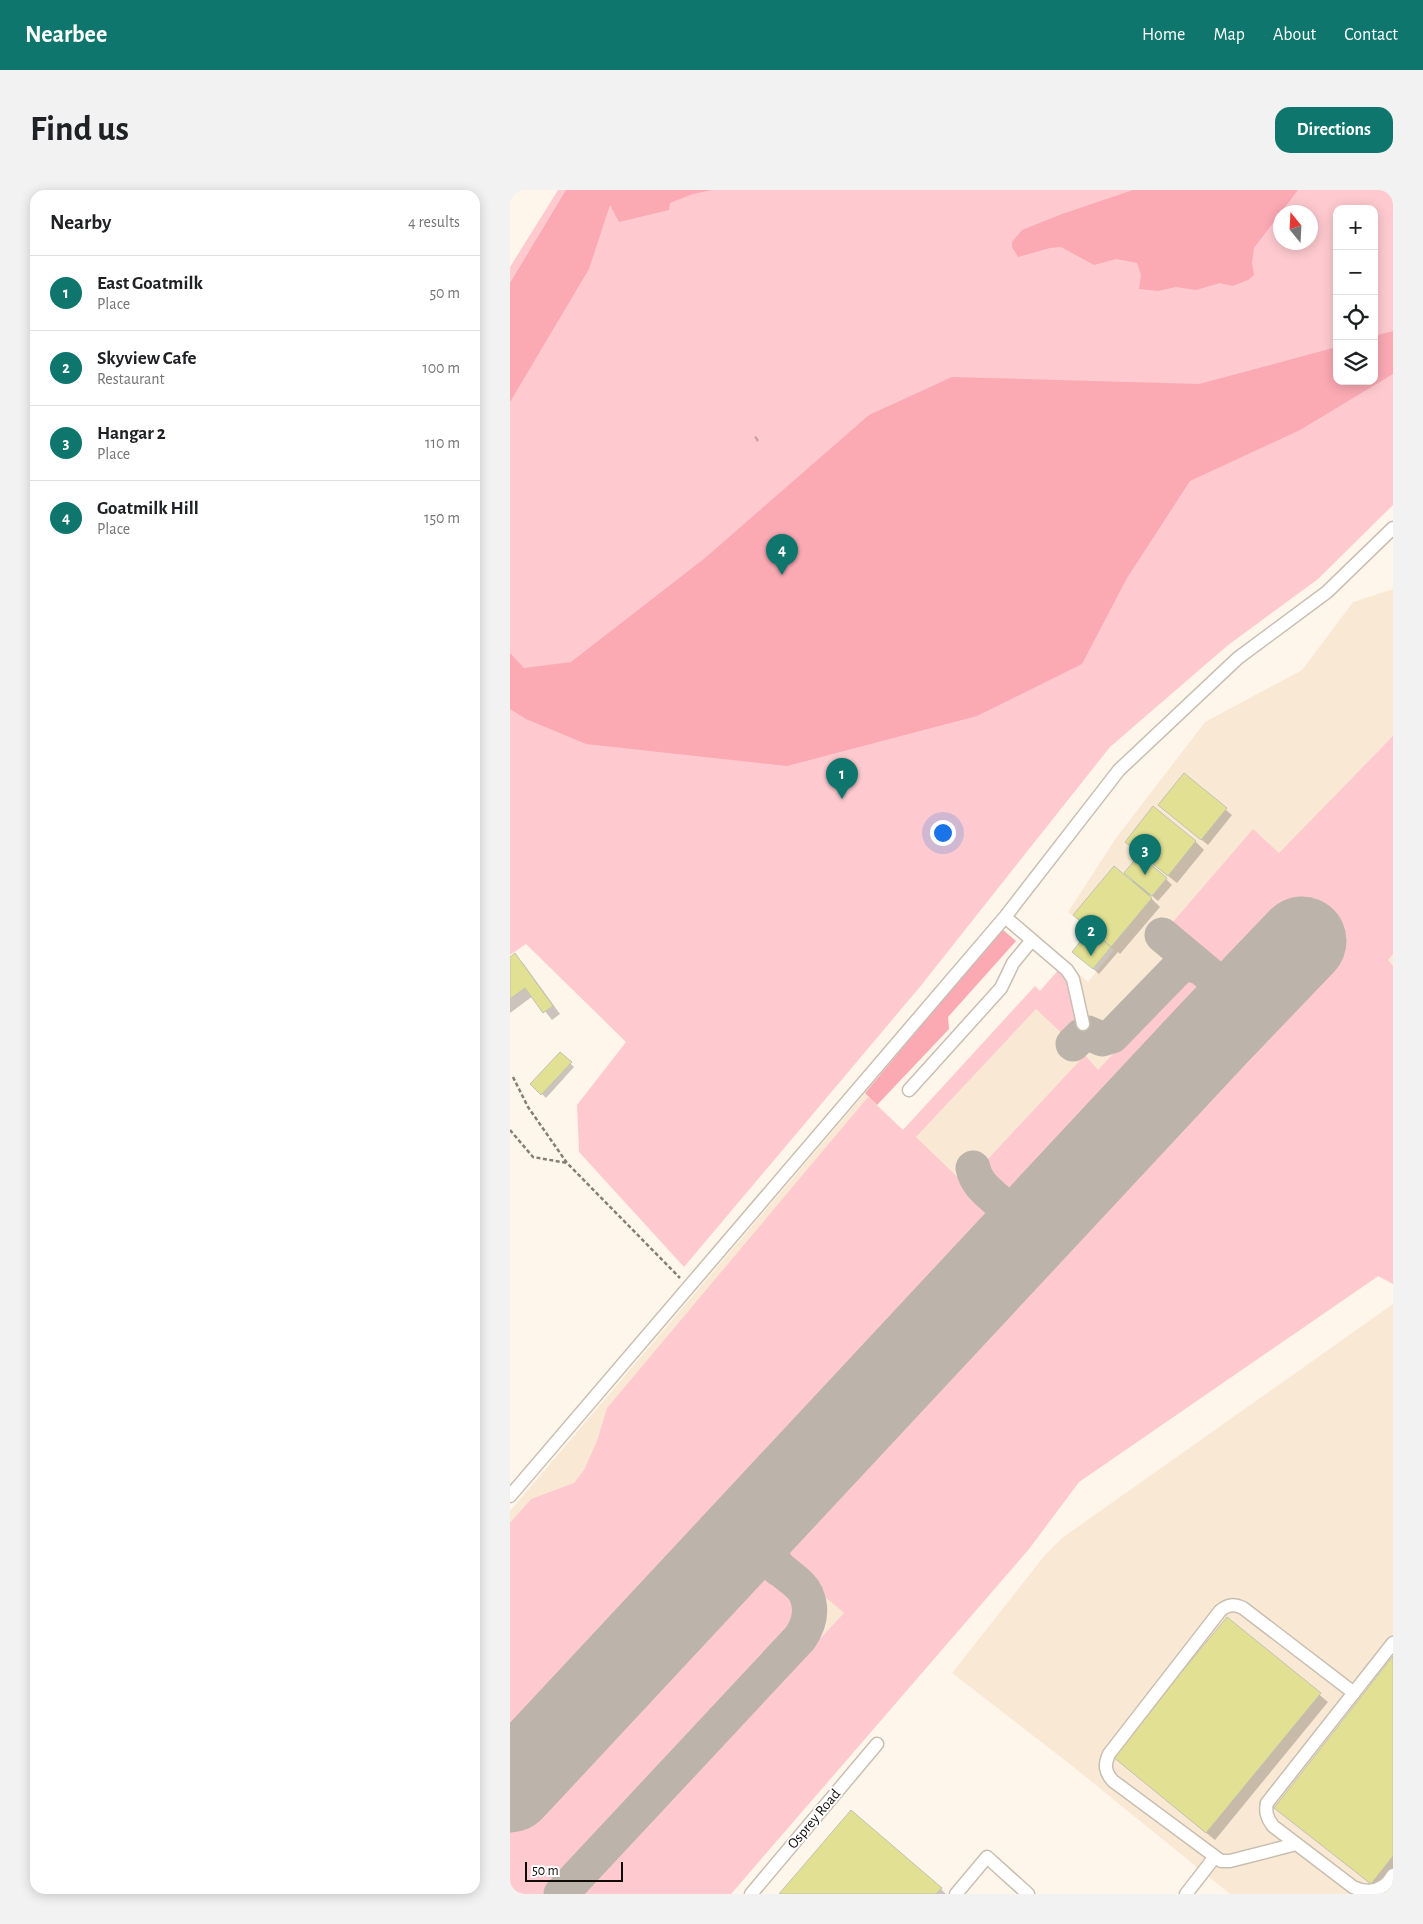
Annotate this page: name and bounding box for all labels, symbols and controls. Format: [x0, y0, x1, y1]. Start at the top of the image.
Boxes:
text: Nearbee [25, 23, 107, 47]
text: Home [1142, 26, 1185, 44]
text: Map [1213, 26, 1245, 44]
text: About [1273, 26, 1316, 44]
text: Contact [1344, 26, 1398, 44]
button: Directions [1275, 107, 1393, 153]
text: Find us [30, 112, 129, 147]
north arrow [1273, 205, 1318, 250]
map controls [1333, 205, 1378, 385]
button: + [1333, 205, 1378, 250]
text: Nearby [50, 212, 111, 233]
text: 4 results [408, 214, 460, 230]
button: − [1333, 250, 1378, 295]
text: East Goatmilk [97, 274, 203, 293]
text: 1 [63, 285, 69, 301]
text: 50 m [429, 285, 460, 301]
button: locate [1333, 295, 1378, 340]
text: Place [97, 296, 130, 312]
button: layers [1333, 340, 1378, 385]
text: Skyview Cafe [97, 349, 197, 368]
text: 2 [62, 360, 70, 376]
text: 100 m [422, 360, 460, 376]
text: Restaurant [97, 371, 165, 387]
text: Hangar 2 [97, 424, 166, 443]
text: 3 [63, 435, 69, 451]
text: 110 m [425, 435, 460, 451]
text: Place [97, 446, 130, 462]
text: Goatmilk Hill [97, 499, 199, 518]
text: 4 [62, 510, 70, 526]
text: 150 m [424, 510, 460, 526]
text: Place [97, 521, 130, 537]
pin: 4 [766, 534, 798, 575]
pin: 1 [826, 758, 858, 799]
your location [930, 820, 956, 846]
pin: 3 [1129, 834, 1161, 875]
pin: 2 [1075, 915, 1107, 956]
street label: Osprey Road [785, 1786, 843, 1852]
scale bar [525, 1859, 622, 1882]
text: 50 m [532, 1864, 559, 1878]

